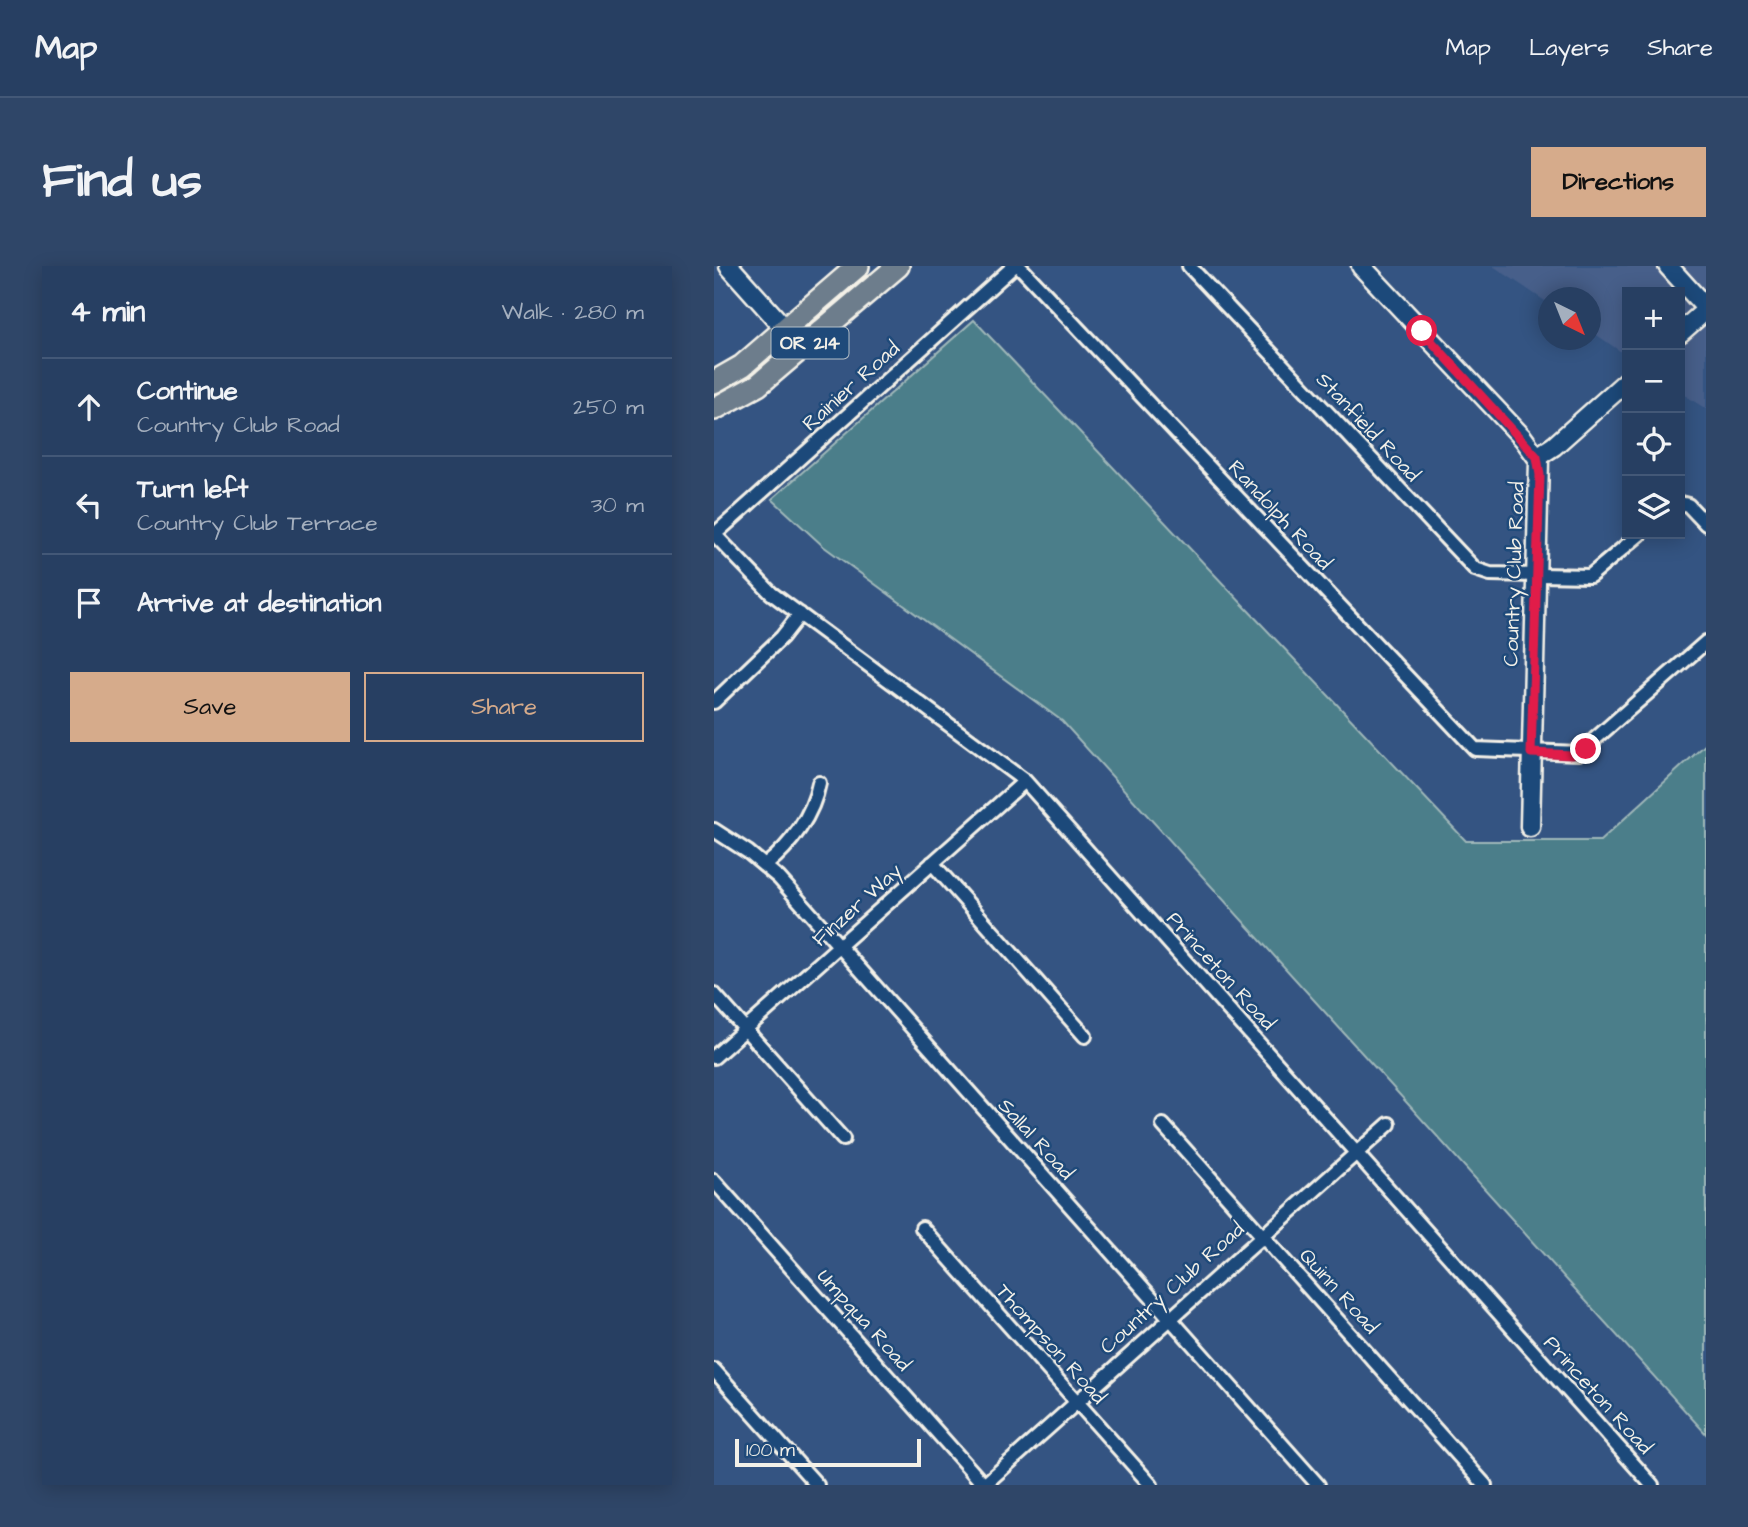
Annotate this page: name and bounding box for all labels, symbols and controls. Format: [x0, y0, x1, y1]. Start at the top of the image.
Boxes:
text: Map [35, 25, 97, 71]
text: Map [1446, 31, 1491, 65]
text: Layers [1529, 31, 1609, 65]
text: Share [1647, 31, 1713, 65]
button: Directions [1531, 147, 1706, 217]
text: Find us [42, 148, 202, 216]
north arrow [1538, 287, 1601, 350]
map controls [1622, 287, 1685, 539]
button: + [1622, 287, 1685, 350]
text: 4 min [70, 291, 145, 333]
text: Walk · 280 m [502, 296, 644, 328]
route start [1406, 315, 1437, 346]
road number: OR 214 [771, 327, 848, 358]
street label: Rainier Road [796, 334, 906, 438]
button: − [1622, 350, 1685, 413]
street label: Stanfield Road [1309, 366, 1427, 489]
text: Continue [137, 373, 238, 409]
icon: ahead [70, 388, 108, 426]
text: 250 m [573, 391, 644, 423]
text: Country Club Road [137, 409, 340, 441]
button: locate [1622, 413, 1685, 476]
street label: Randolph Road [1221, 454, 1339, 577]
text: Turn left [137, 471, 248, 507]
button: layers [1622, 476, 1685, 539]
street label: Country Club Road [1496, 481, 1534, 667]
icon: left [70, 486, 108, 524]
text: 30 m [591, 489, 644, 521]
text: Country Club Terrace [137, 507, 378, 539]
icon: arrive [70, 584, 108, 622]
text: Arrive at destination [137, 585, 382, 621]
button: Save [70, 672, 350, 742]
button: Share [364, 672, 644, 742]
route end [1570, 733, 1601, 764]
street label: Finzer Way [806, 856, 910, 955]
street label: Princeton Road [1160, 905, 1282, 1037]
street label: Sallal Road [991, 1092, 1081, 1187]
street label: Country Club Road [1094, 1215, 1252, 1362]
street label: Quinn Road [1293, 1242, 1386, 1340]
street label: Umpqua Road [809, 1263, 918, 1378]
street label: Thompson Road [988, 1278, 1113, 1411]
street label: Princeton Road [1537, 1329, 1659, 1461]
scale bar [735, 1436, 920, 1468]
text: 100 m [746, 1437, 795, 1464]

